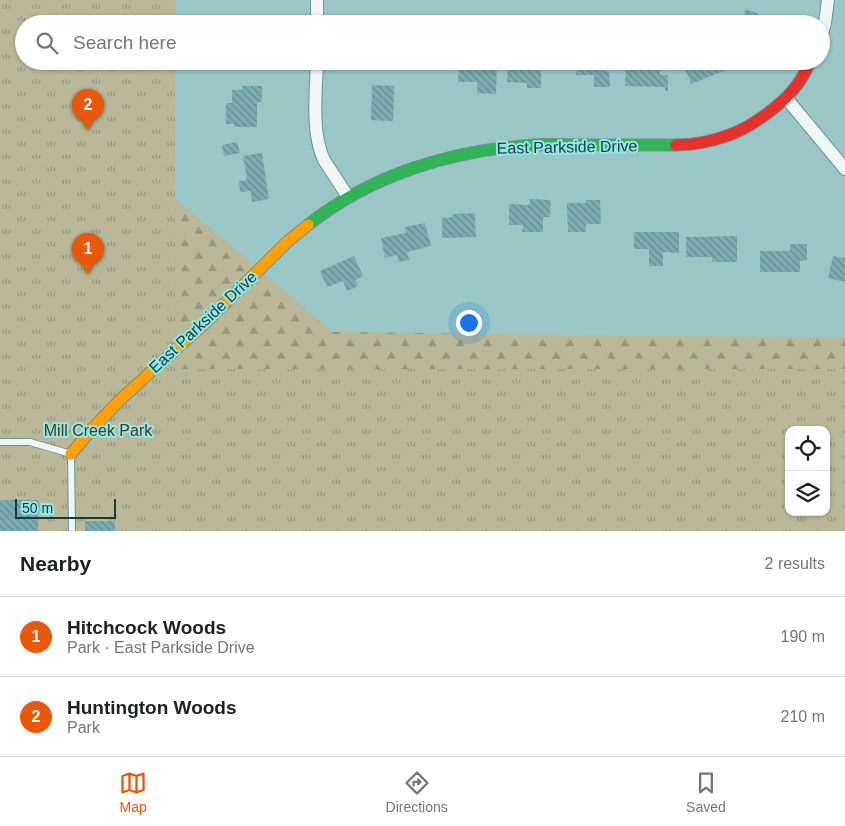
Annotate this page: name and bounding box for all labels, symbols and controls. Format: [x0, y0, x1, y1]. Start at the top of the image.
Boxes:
search box [15, 15, 830, 70]
icon: search [33, 29, 61, 57]
text: Search here [73, 32, 177, 53]
pin: 2 [72, 89, 104, 130]
street label: East Parkside Drive [497, 137, 637, 157]
pin: 1 [72, 233, 104, 274]
street label: East Parkside Drive [146, 268, 260, 376]
your location [456, 310, 482, 336]
park label: Mill Creek Park [44, 422, 153, 439]
map controls [785, 426, 830, 516]
button: locate [785, 426, 830, 471]
button: layers [785, 471, 830, 516]
scale bar [15, 496, 116, 519]
text: 50 m [22, 500, 53, 516]
text: Nearby [20, 552, 91, 575]
text: 2 results [765, 555, 825, 572]
text: Hitchcock Woods [67, 617, 226, 638]
text: 1 [32, 628, 40, 645]
text: 190 m [781, 628, 825, 645]
text: Park · East Parkside Drive [67, 639, 255, 656]
text: Huntington Woods [67, 697, 237, 718]
text: 2 [32, 708, 40, 725]
text: 210 m [781, 708, 825, 725]
text: Park [67, 719, 100, 736]
tab: Map [119, 769, 147, 815]
tab: Directions [386, 769, 448, 815]
tab: Saved [686, 769, 726, 815]

